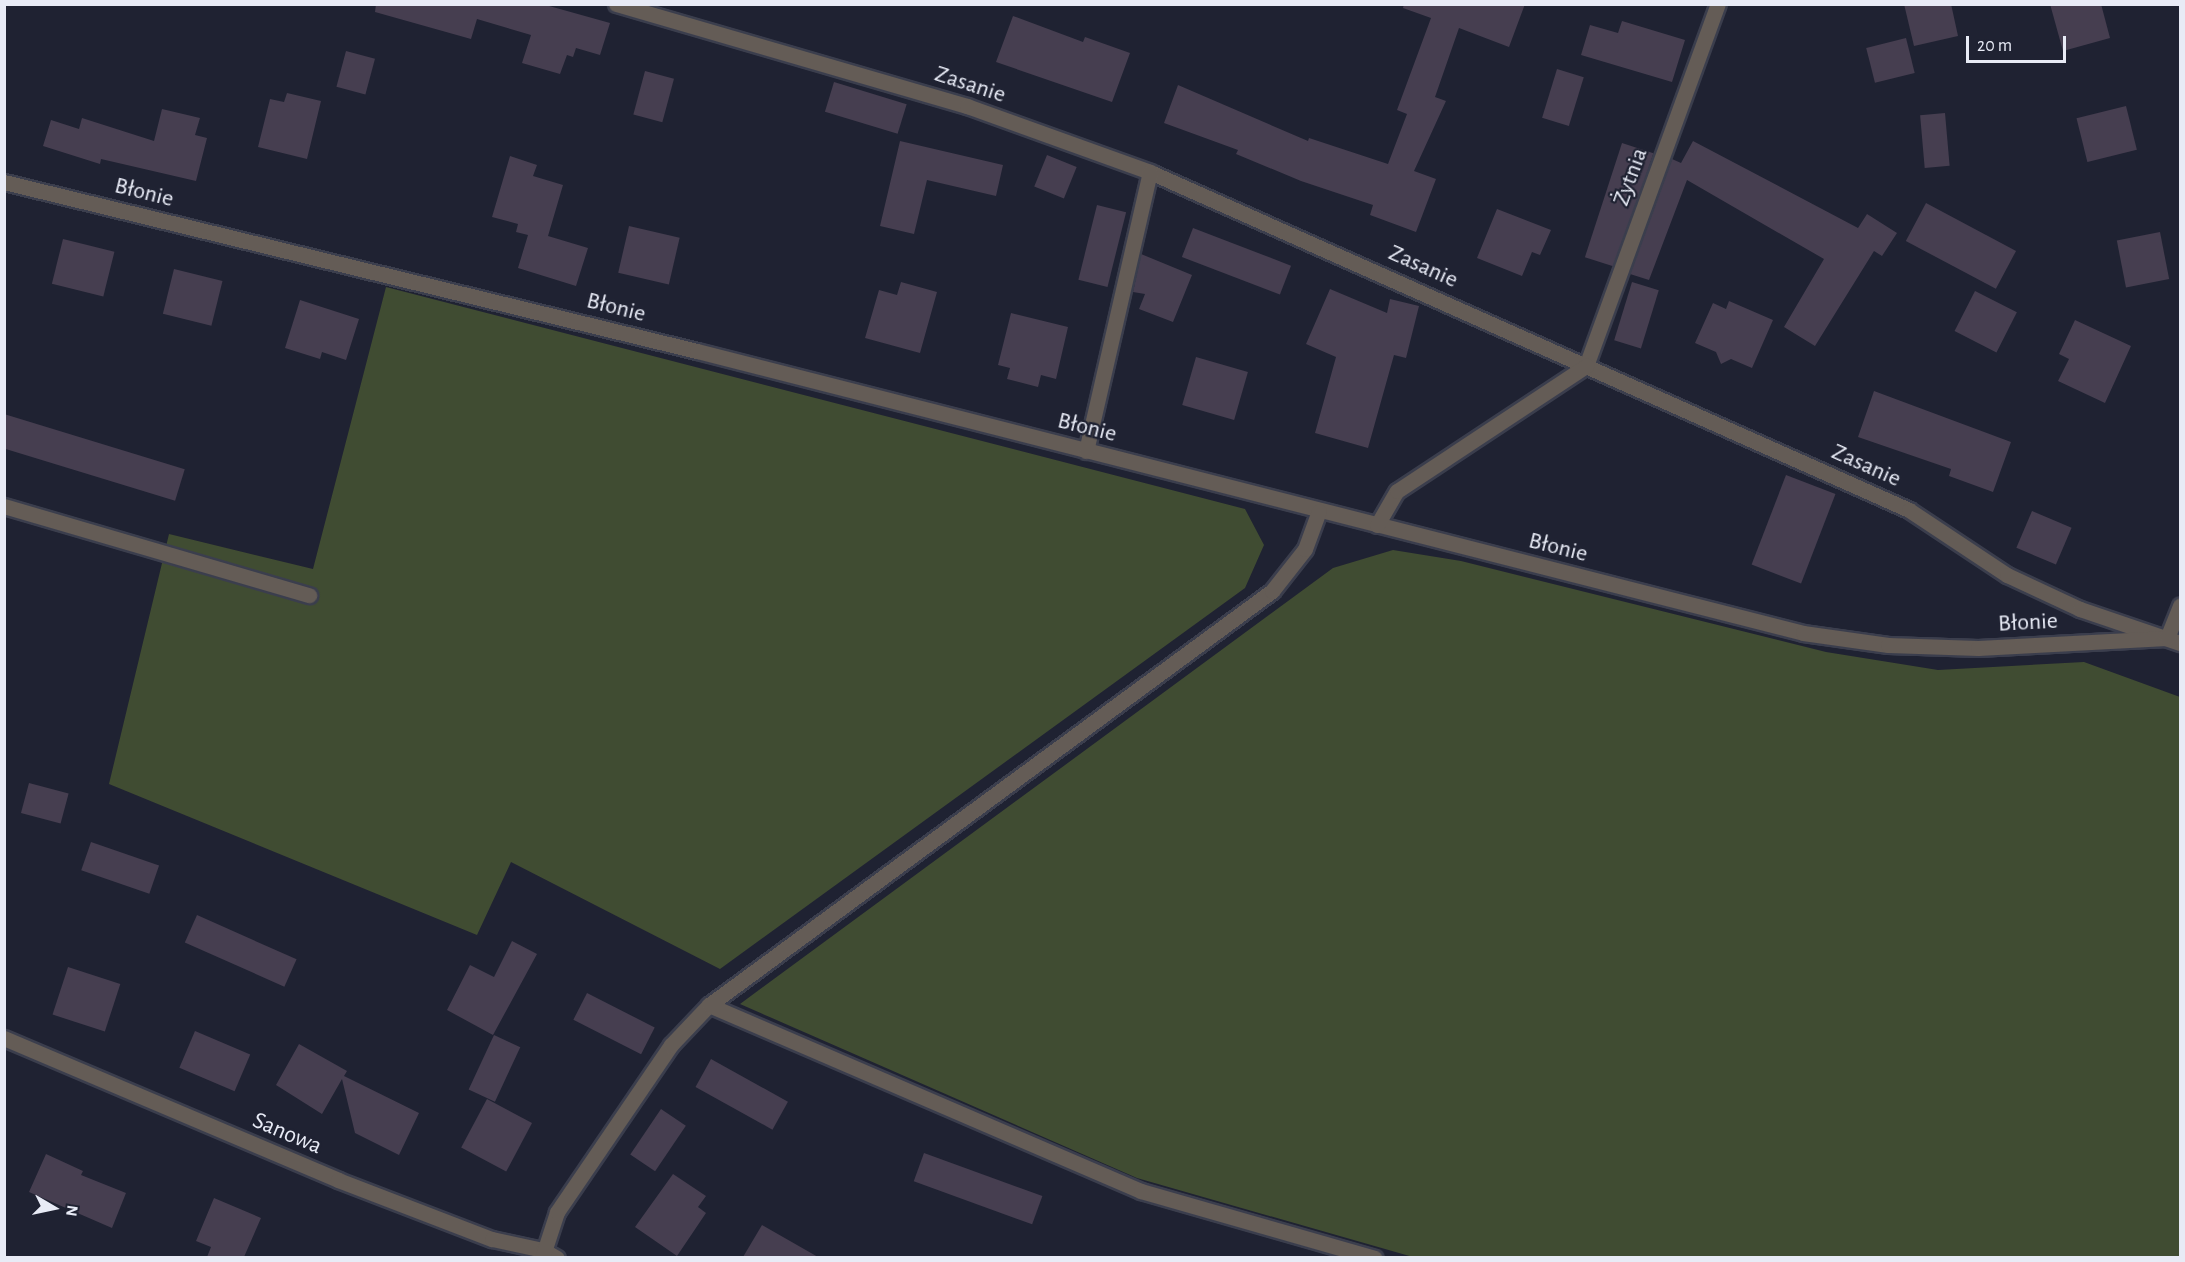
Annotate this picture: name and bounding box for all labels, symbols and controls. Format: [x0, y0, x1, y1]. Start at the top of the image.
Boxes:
scale bar [1969, 24, 2070, 62]
text: 20 m [1977, 37, 2012, 55]
street label: Zasanie [931, 60, 1009, 110]
street label: Żytnia [1607, 144, 1655, 210]
street label: Błonie [111, 172, 177, 214]
street label: Zasanie [1384, 239, 1462, 295]
street label: Błonie [583, 287, 649, 329]
street label: Błonie [1054, 407, 1120, 449]
street label: Zasanie [1827, 438, 1905, 494]
street label: Błonie [1525, 527, 1591, 569]
street label: Błonie [1997, 607, 2059, 639]
street label: Sanowa [248, 1107, 326, 1161]
north arrow [24, 1178, 84, 1238]
text: N [63, 1204, 81, 1218]

